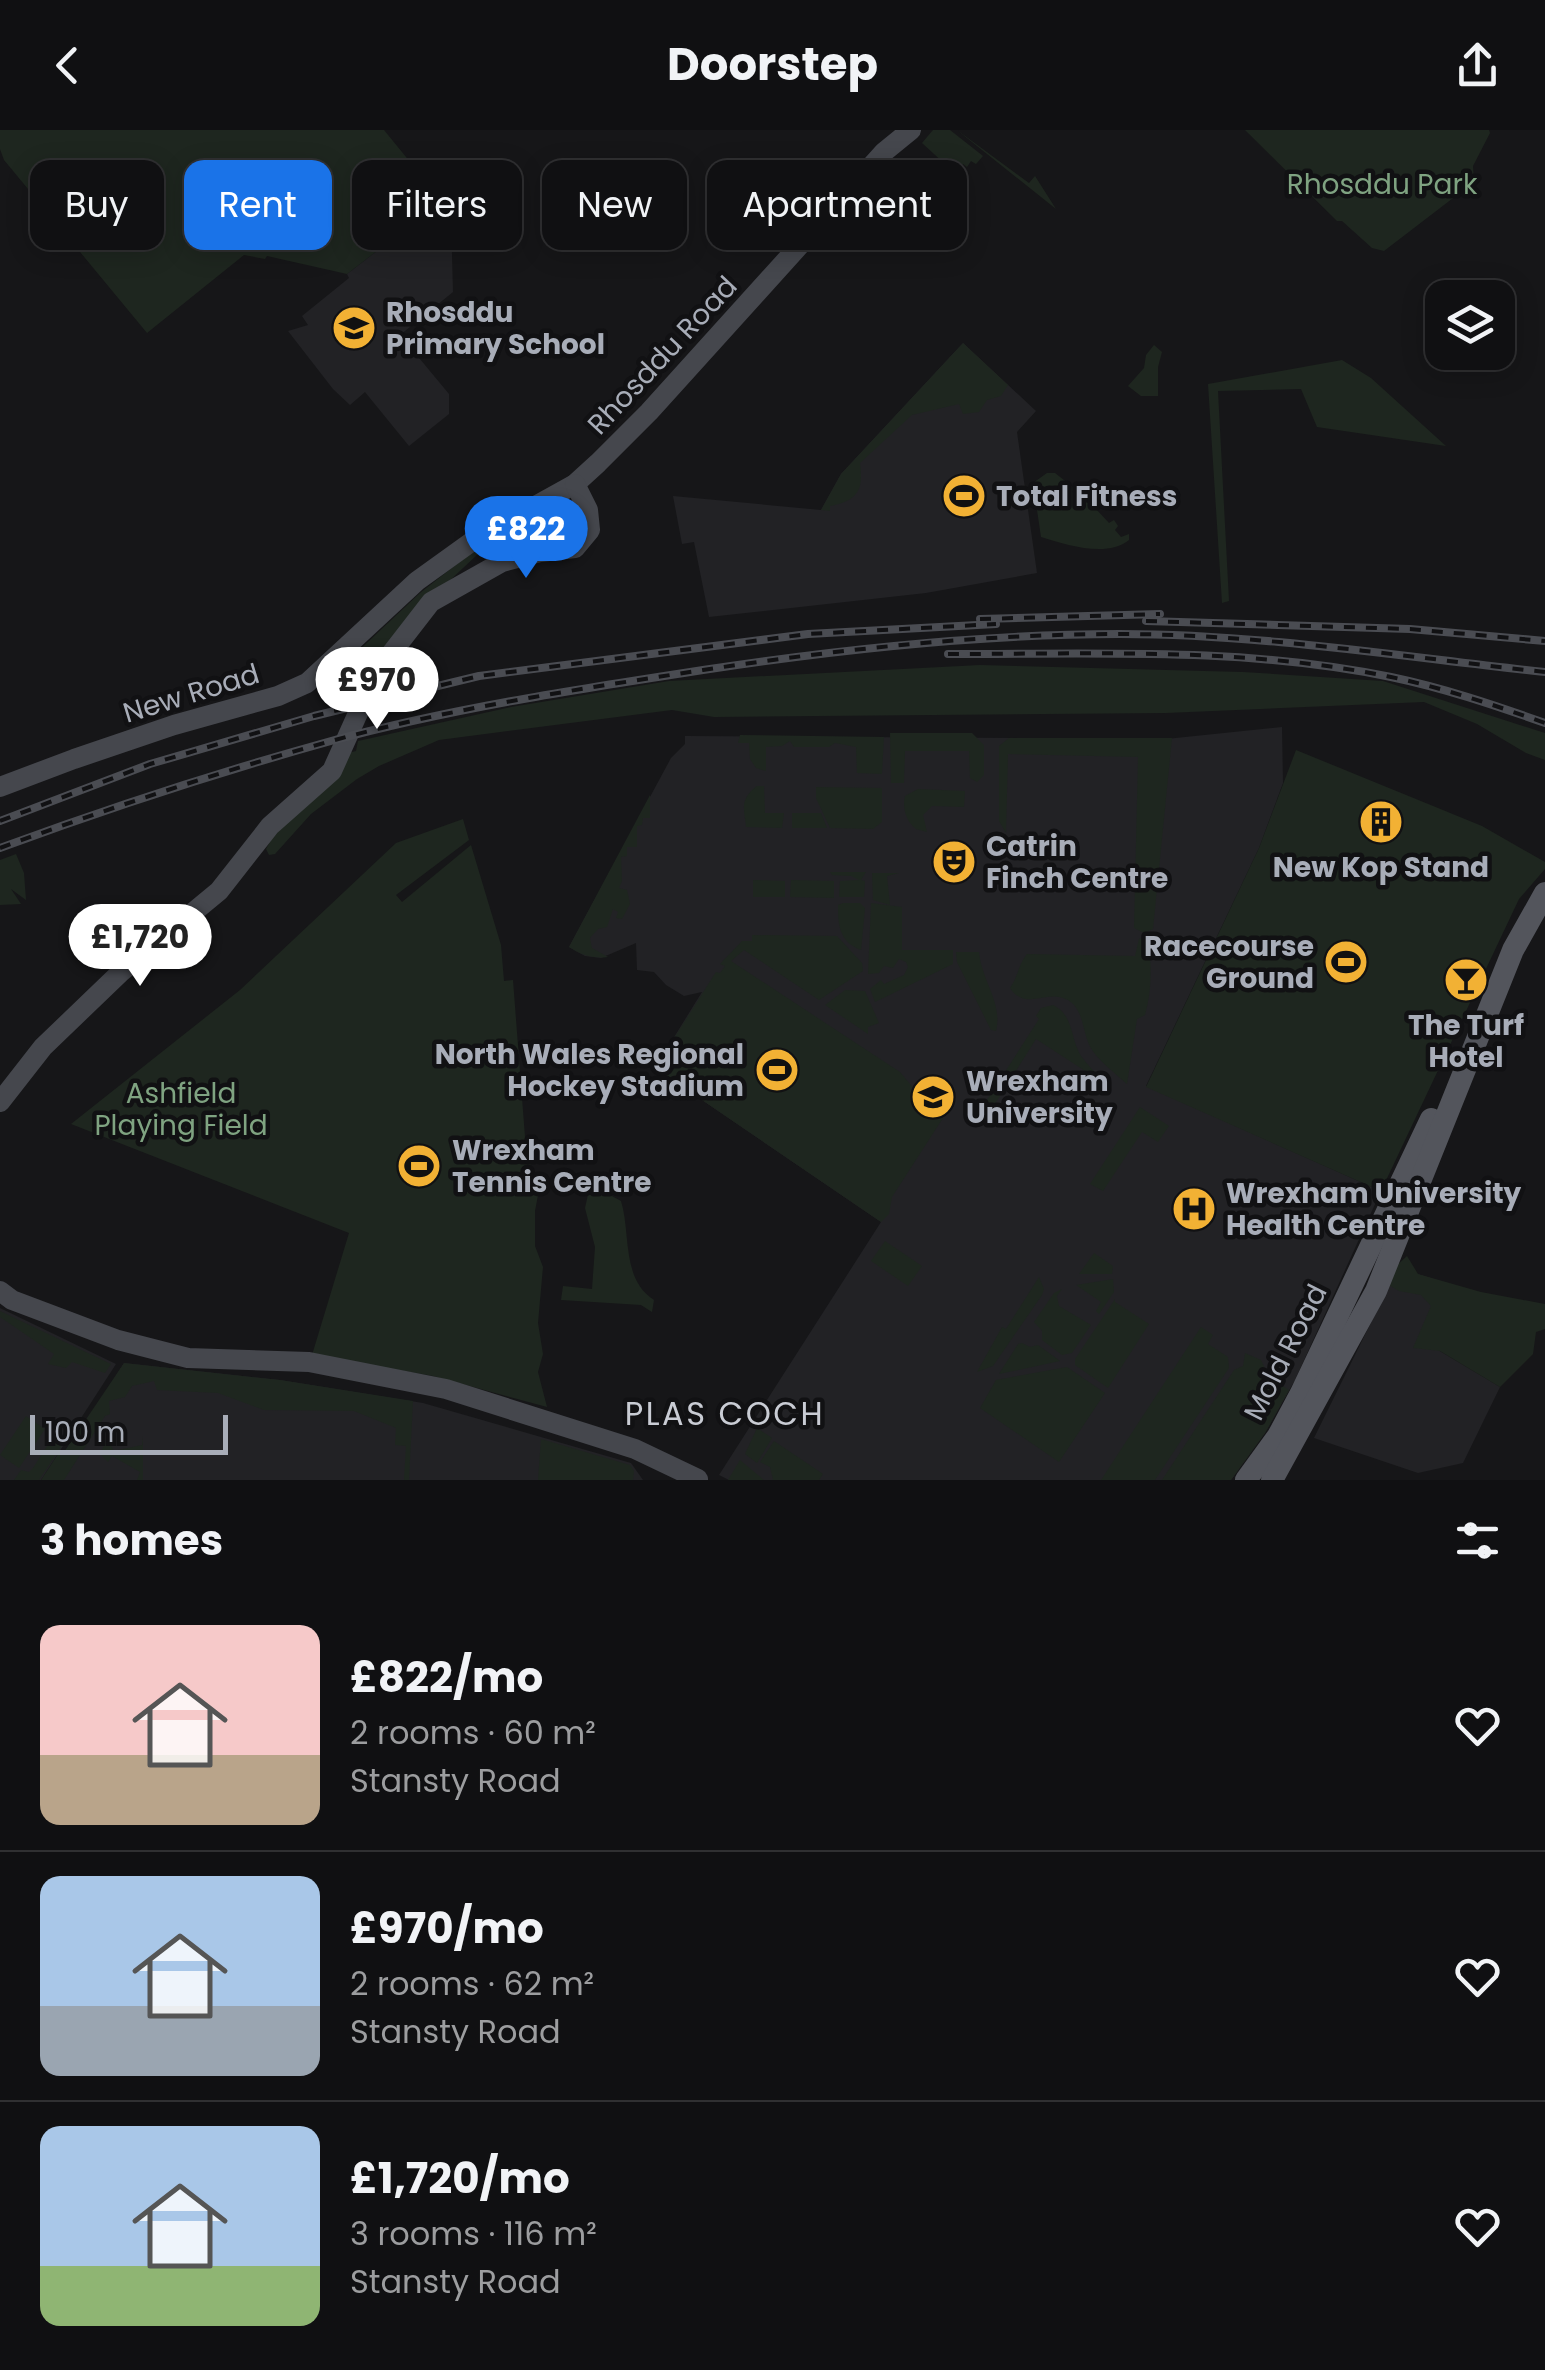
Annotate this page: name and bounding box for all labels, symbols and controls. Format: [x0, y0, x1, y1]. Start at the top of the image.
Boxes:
text: Doorstep [667, 33, 878, 96]
icon: back [40, 38, 95, 93]
icon: share [1450, 38, 1505, 93]
chip: Buy [30, 160, 164, 250]
chip: Rent [184, 160, 332, 250]
chip: Filters [352, 160, 522, 250]
chip: New [542, 160, 687, 250]
chip: Apartment [707, 160, 967, 250]
park label: Rhosddu Park [1287, 165, 1478, 204]
street label: Rhosddu Road [579, 268, 746, 443]
map controls [1425, 280, 1515, 370]
button: layers [1425, 280, 1515, 370]
place label: Rhosddu Primary School [386, 293, 605, 364]
school or university icon: Rhosddu Primary School [331, 305, 377, 351]
sports icon: Total Fitness [941, 473, 987, 519]
place label: Total Fitness [996, 477, 1177, 516]
pin: £822 [467, 496, 585, 581]
text: £822 [487, 506, 565, 551]
pin: £970 [318, 647, 436, 732]
street label: New Road [118, 654, 264, 733]
text: £970 [338, 657, 416, 702]
building icon: New Kop Stand [1358, 799, 1404, 845]
place label: Catrin Finch Centre [986, 827, 1168, 898]
theatre icon: Catrin Finch Centre [931, 839, 977, 885]
place label: New Kop Stand [1273, 848, 1489, 887]
pin: £1,720 [59, 904, 221, 989]
text: £1,720 [91, 914, 189, 959]
place label: Racecourse Ground [1144, 927, 1314, 998]
sports icon: Racecourse Ground [1323, 939, 1369, 985]
bar icon: The Turf Hotel [1443, 957, 1489, 1003]
place label: The Turf Hotel [1408, 1006, 1524, 1077]
place label: North Wales Regional Hockey Stadium [435, 1035, 744, 1106]
sports icon: North Wales Regional Hockey Stadium [754, 1047, 800, 1093]
place label: Wrexham University [966, 1062, 1113, 1133]
park label: Ashfield Playing Field [94, 1074, 268, 1145]
school or university icon: Wrexham University [910, 1074, 956, 1120]
place label: Wrexham Tennis Centre [452, 1131, 651, 1202]
sports icon: Wrexham Tennis Centre [396, 1143, 442, 1189]
place label: Wrexham University Health Centre [1226, 1174, 1522, 1245]
hospital icon: Wrexham University Health Centre [1171, 1186, 1217, 1232]
street label: Mold Road [1234, 1277, 1336, 1427]
district label: PLAS COCH [625, 1391, 825, 1436]
scale bar [30, 1410, 228, 1454]
text: 100 m [45, 1413, 125, 1452]
text: 3 homes [40, 1511, 223, 1570]
icon: filters [1450, 1513, 1505, 1568]
text: £822/mo [350, 1648, 543, 1707]
icon: home [120, 1665, 240, 1785]
icon: heart [1450, 1698, 1505, 1753]
text: 2 rooms · 60 m² [350, 1710, 596, 1755]
text: Stansty Road [350, 1758, 561, 1803]
text: £970/mo [350, 1899, 544, 1958]
icon: home [120, 1916, 240, 2036]
icon: heart [1450, 1949, 1505, 2004]
text: 2 rooms · 62 m² [350, 1961, 594, 2006]
text: Stansty Road [350, 2009, 561, 2054]
text: £1,720/mo [350, 2149, 570, 2208]
icon: home [120, 2166, 240, 2286]
icon: heart [1450, 2199, 1505, 2254]
text: 3 rooms · 116 m² [350, 2211, 597, 2256]
text: Stansty Road [350, 2259, 561, 2304]

